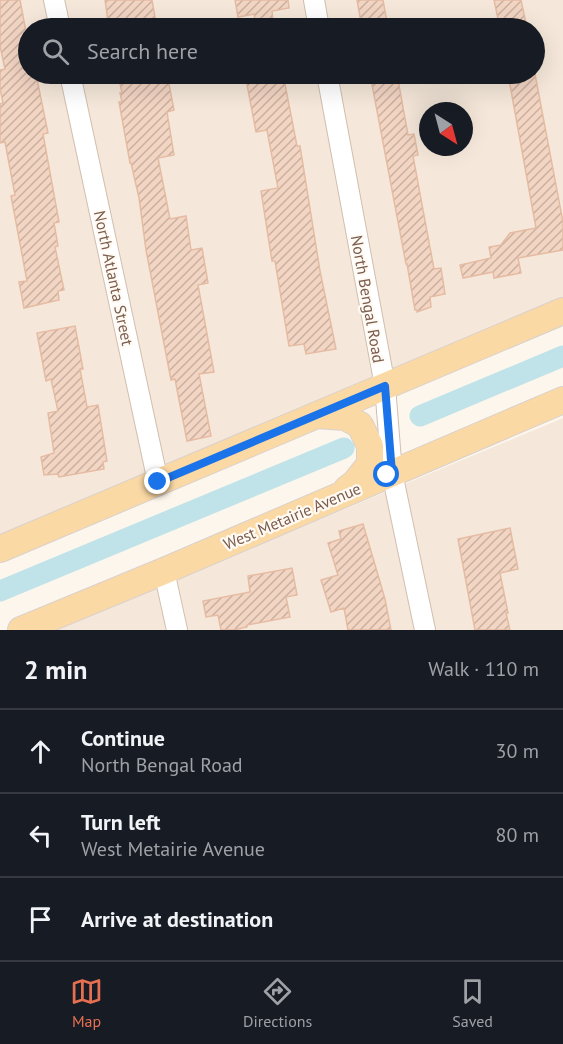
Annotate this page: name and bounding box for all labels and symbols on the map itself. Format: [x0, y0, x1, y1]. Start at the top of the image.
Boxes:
north arrow [419, 102, 473, 156]
street label: North Atlanta Street [90, 209, 138, 348]
street label: North Bengal Road [347, 234, 389, 364]
route start [373, 461, 399, 487]
route end [144, 468, 170, 494]
street label: West Metairie Avenue [220, 478, 364, 554]

